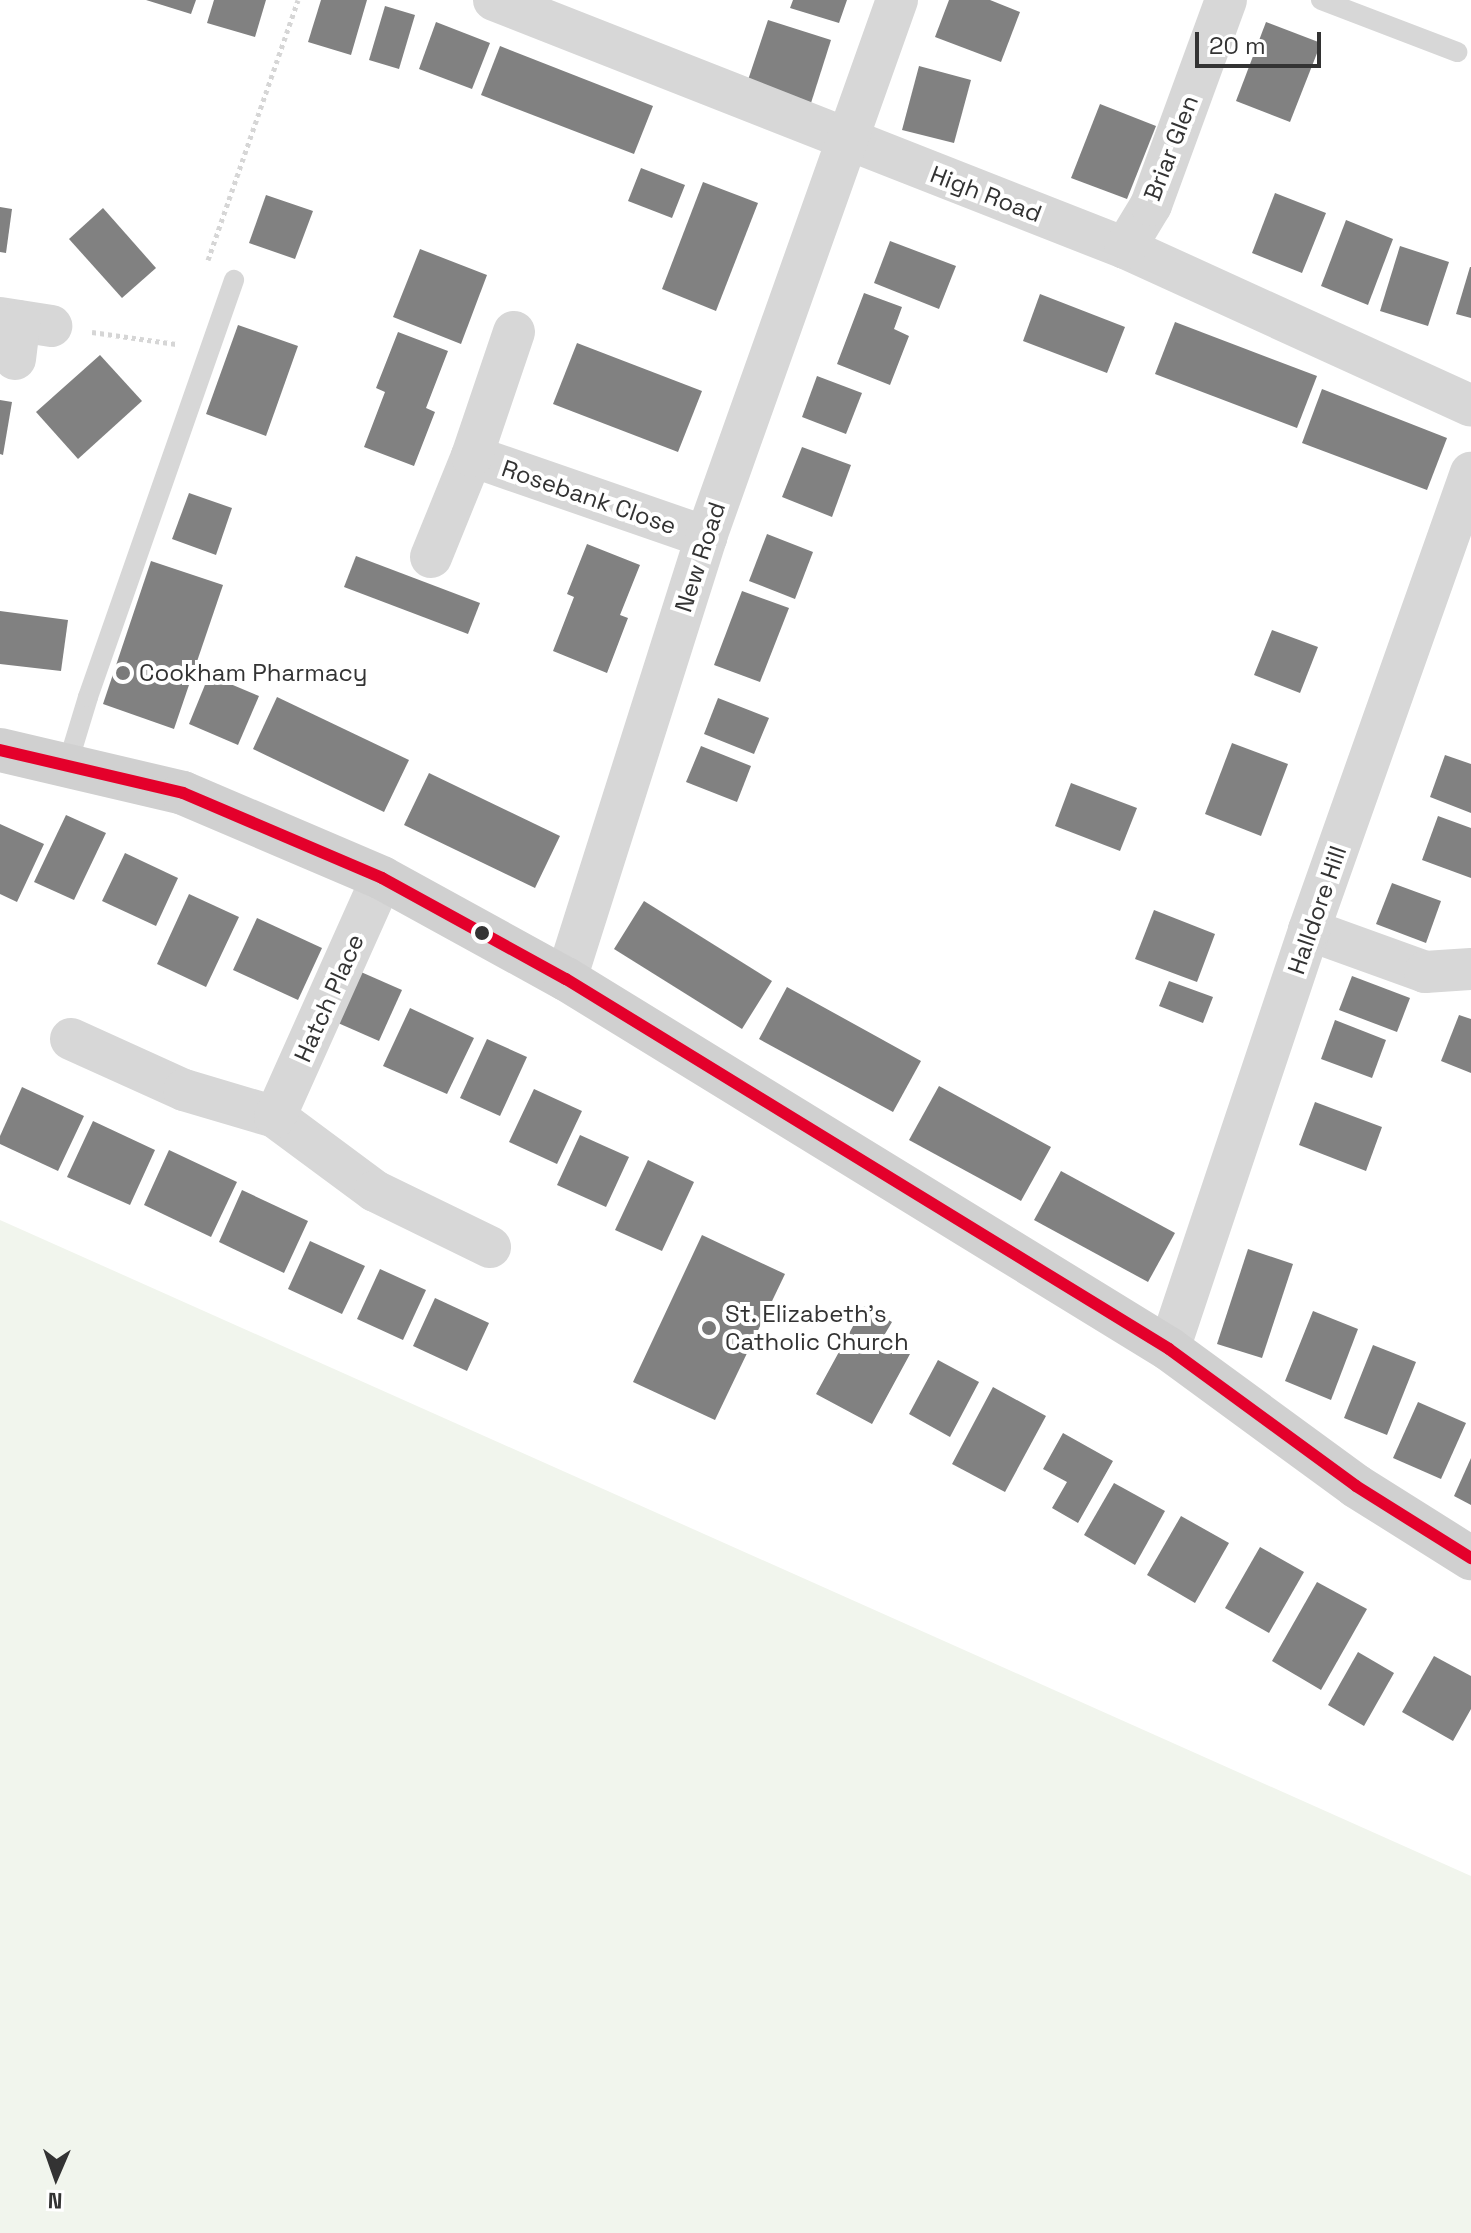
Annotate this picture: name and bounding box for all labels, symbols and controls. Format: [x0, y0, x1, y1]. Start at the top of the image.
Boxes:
scale bar [1199, 16, 1325, 66]
text: 20 m [1209, 30, 1266, 61]
street label: Briar Glen [1138, 91, 1204, 205]
street label: High Road [926, 160, 1046, 228]
street label: Rosebank Close [498, 454, 680, 540]
street label: New Road [669, 498, 731, 616]
place label: Cookham Pharmacy [139, 659, 367, 687]
marker: Cookham Pharmacy [114, 664, 132, 682]
street label: Halldore Hill [1282, 842, 1352, 978]
unlabelled marker [474, 925, 490, 941]
street label: Hatch Place [288, 930, 370, 1066]
place label: St. Elizabeth's Catholic Church [725, 1300, 909, 1356]
marker: St. Elizabeth's Catholic Church [700, 1319, 718, 1337]
north arrow [16, 2137, 96, 2217]
text: N [47, 2187, 63, 2215]

